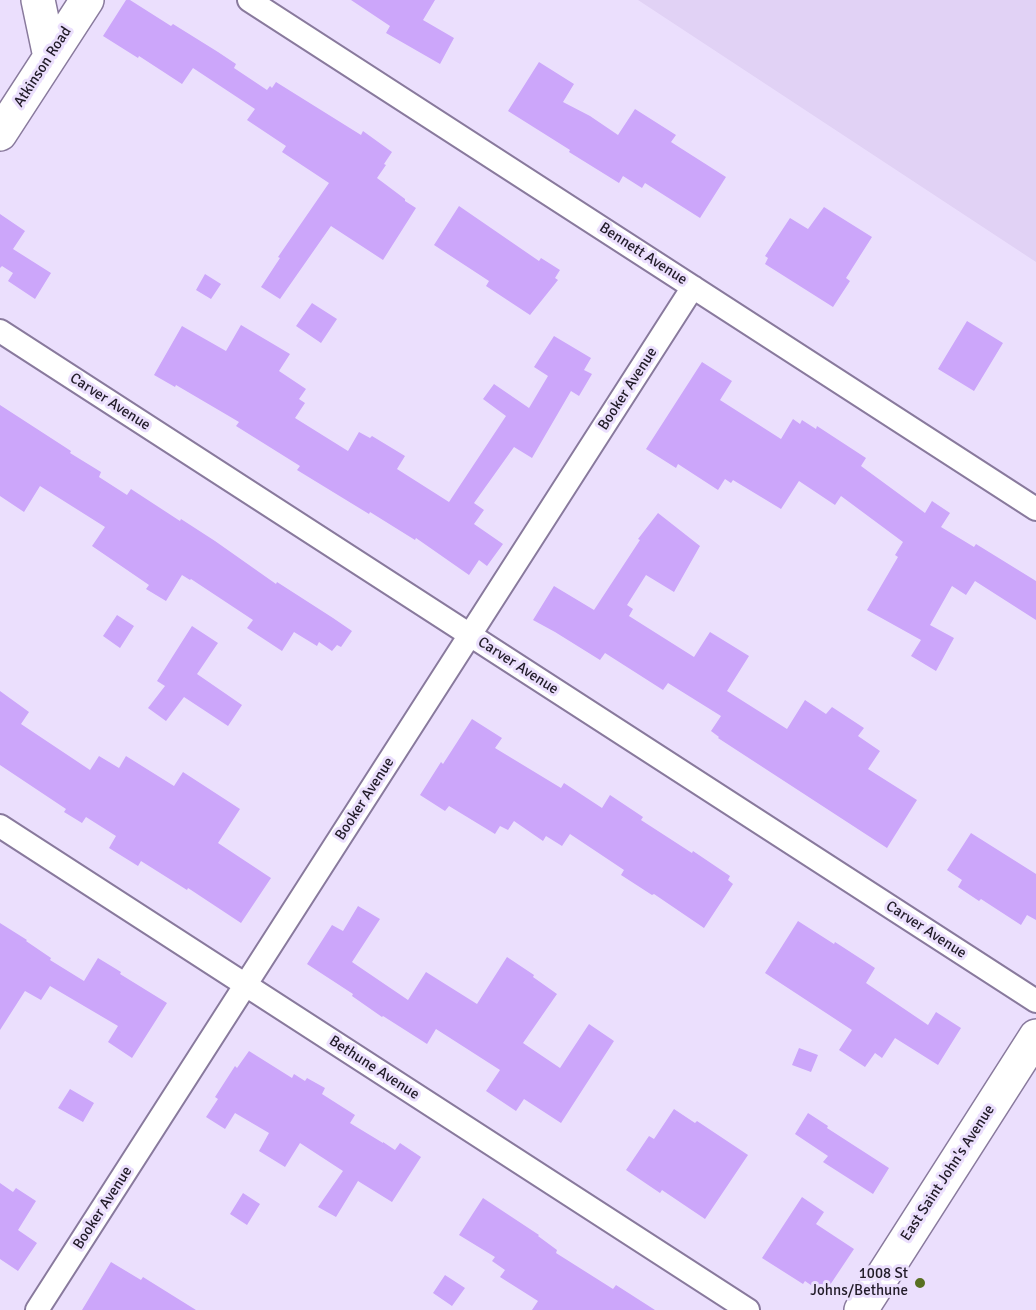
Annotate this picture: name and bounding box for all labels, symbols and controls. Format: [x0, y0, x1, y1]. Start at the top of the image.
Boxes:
street label: Atkinson Road [10, 24, 76, 110]
street label: Bennett Avenue [596, 219, 690, 289]
street label: Booker Avenue [595, 344, 661, 434]
street label: Carver Avenue [66, 369, 154, 435]
street label: Carver Avenue [474, 633, 562, 699]
street label: Booker Avenue [332, 754, 398, 844]
street label: Carver Avenue [882, 897, 970, 963]
street label: Bethune Avenue [325, 1032, 423, 1104]
street label: East Saint John's Avenue [897, 1102, 999, 1244]
street label: Booker Avenue [70, 1163, 136, 1253]
place label: 1008 St Johns/Bethune [810, 1265, 908, 1300]
marker: 1008 St Johns/Bethune [913, 1276, 927, 1290]

